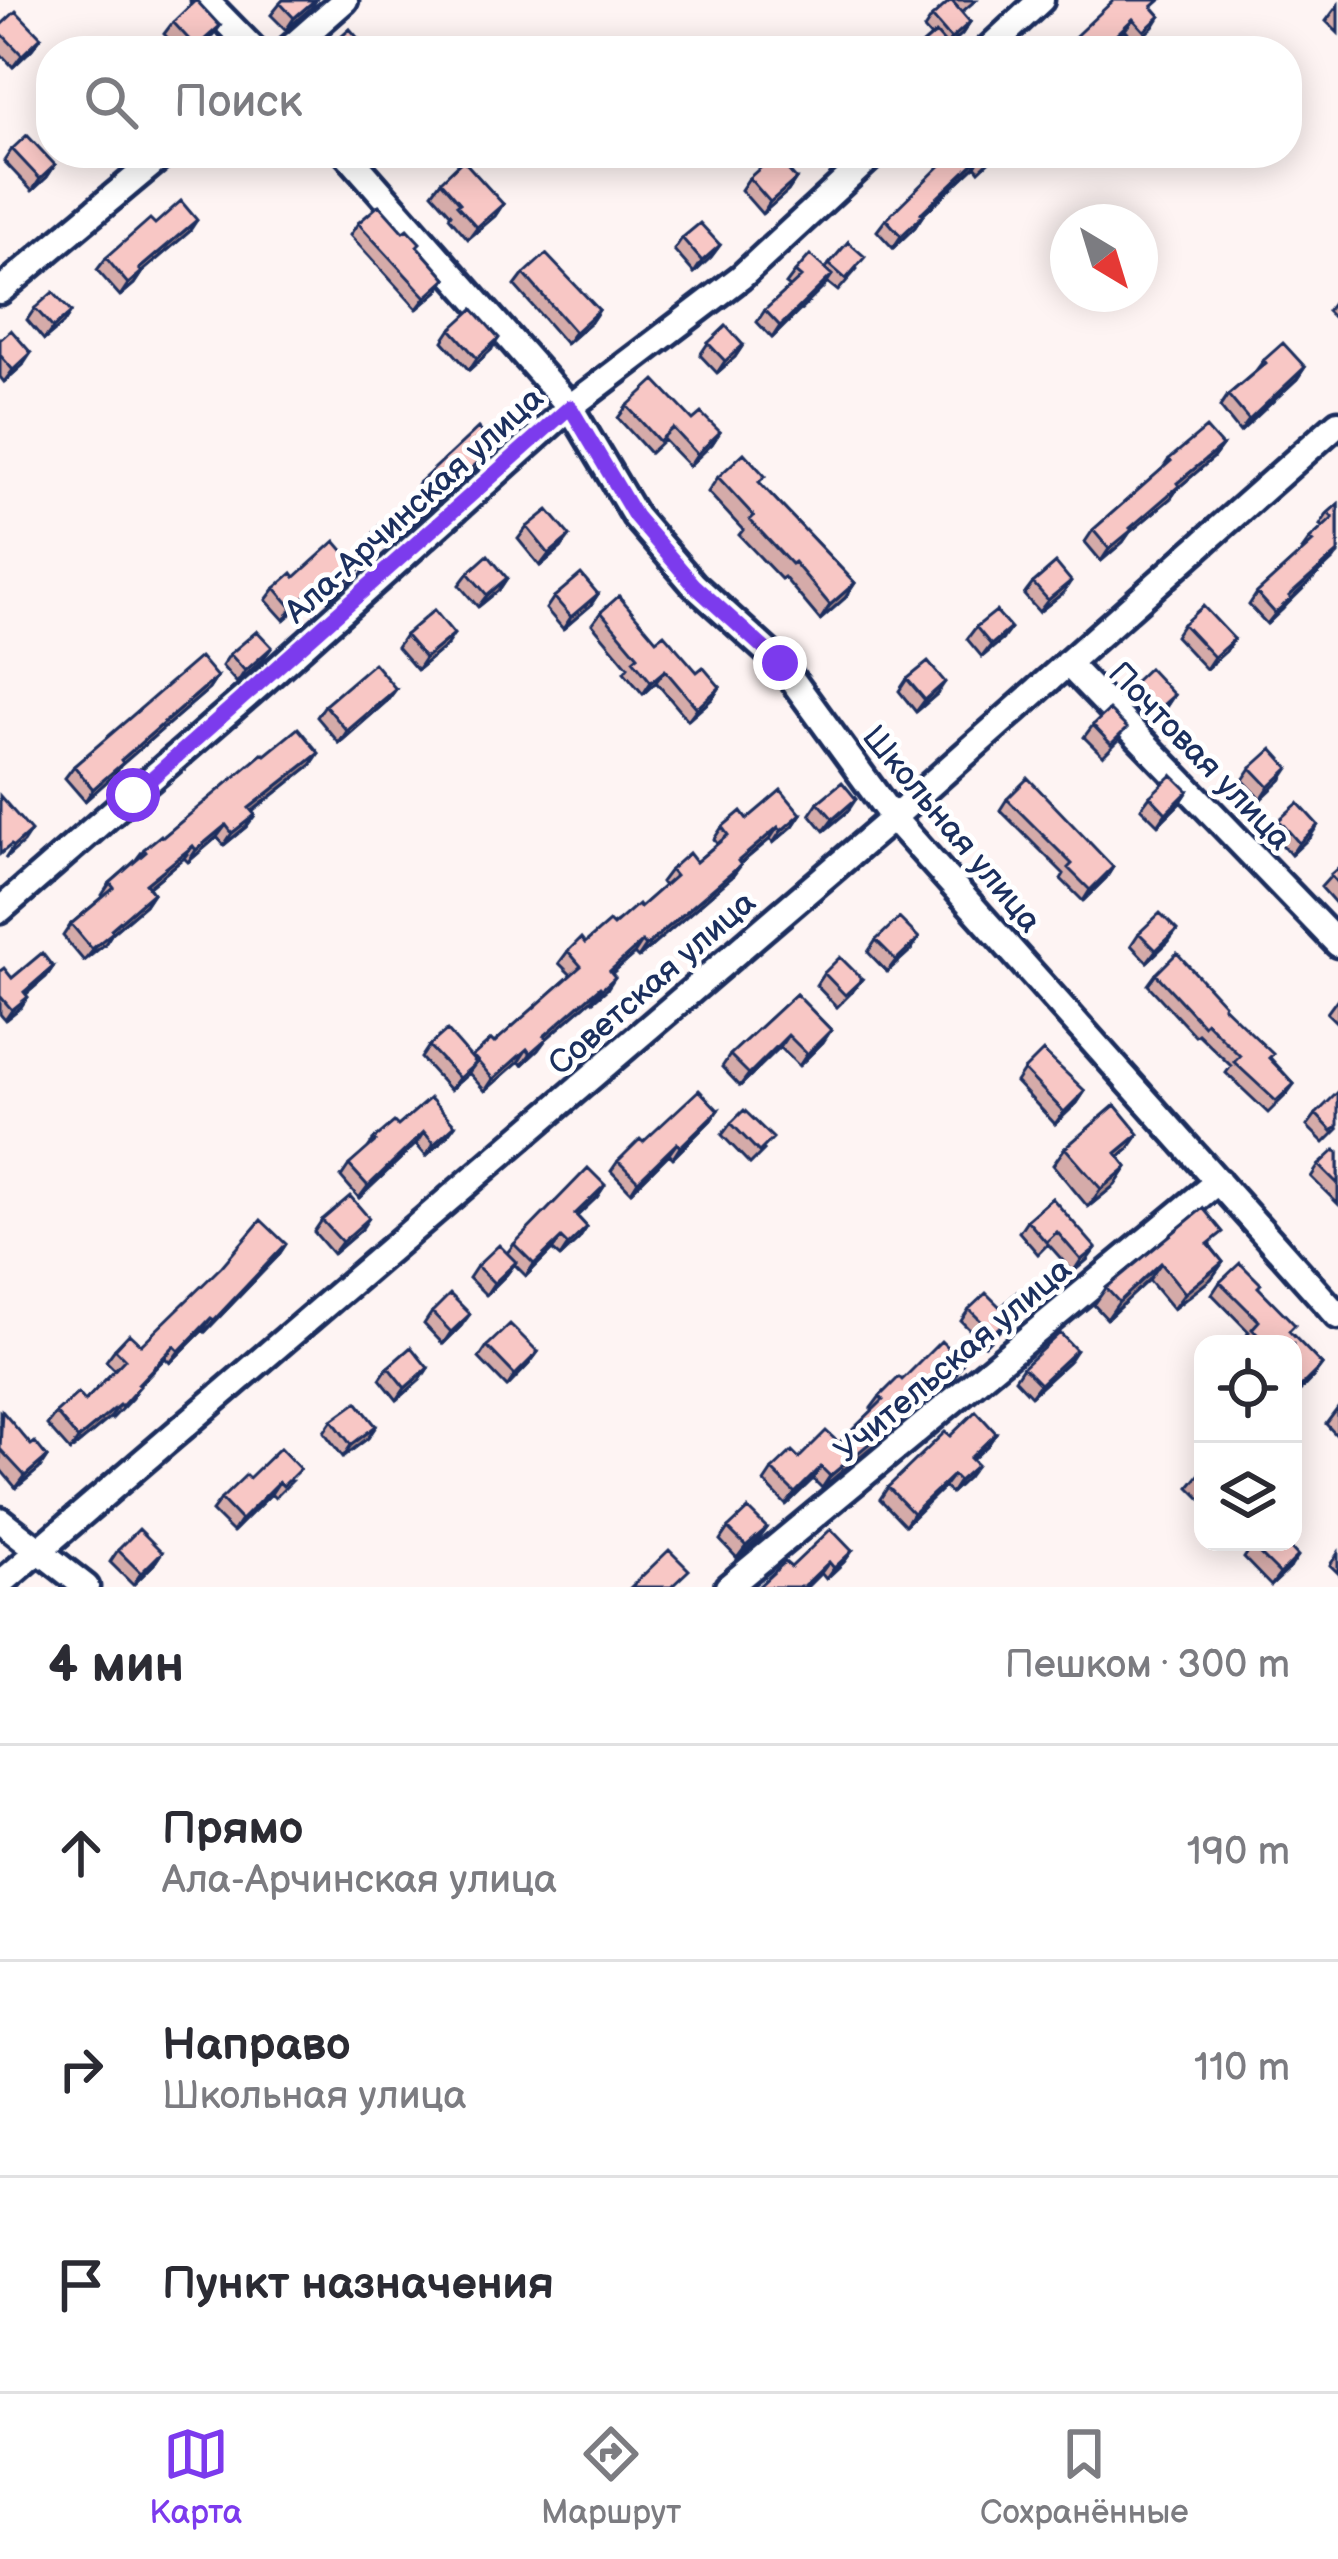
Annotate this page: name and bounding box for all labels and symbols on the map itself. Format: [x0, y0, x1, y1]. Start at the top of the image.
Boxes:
north arrow [1050, 204, 1158, 312]
street label: Ала-Арчинская улица [276, 379, 552, 633]
route end [753, 636, 807, 690]
street label: Почтовая улица [1100, 654, 1299, 859]
street label: Школьная улица [853, 718, 1050, 941]
route start [106, 768, 160, 822]
street label: Советская улица [541, 883, 764, 1084]
street label: Учительская улица [827, 1250, 1080, 1471]

